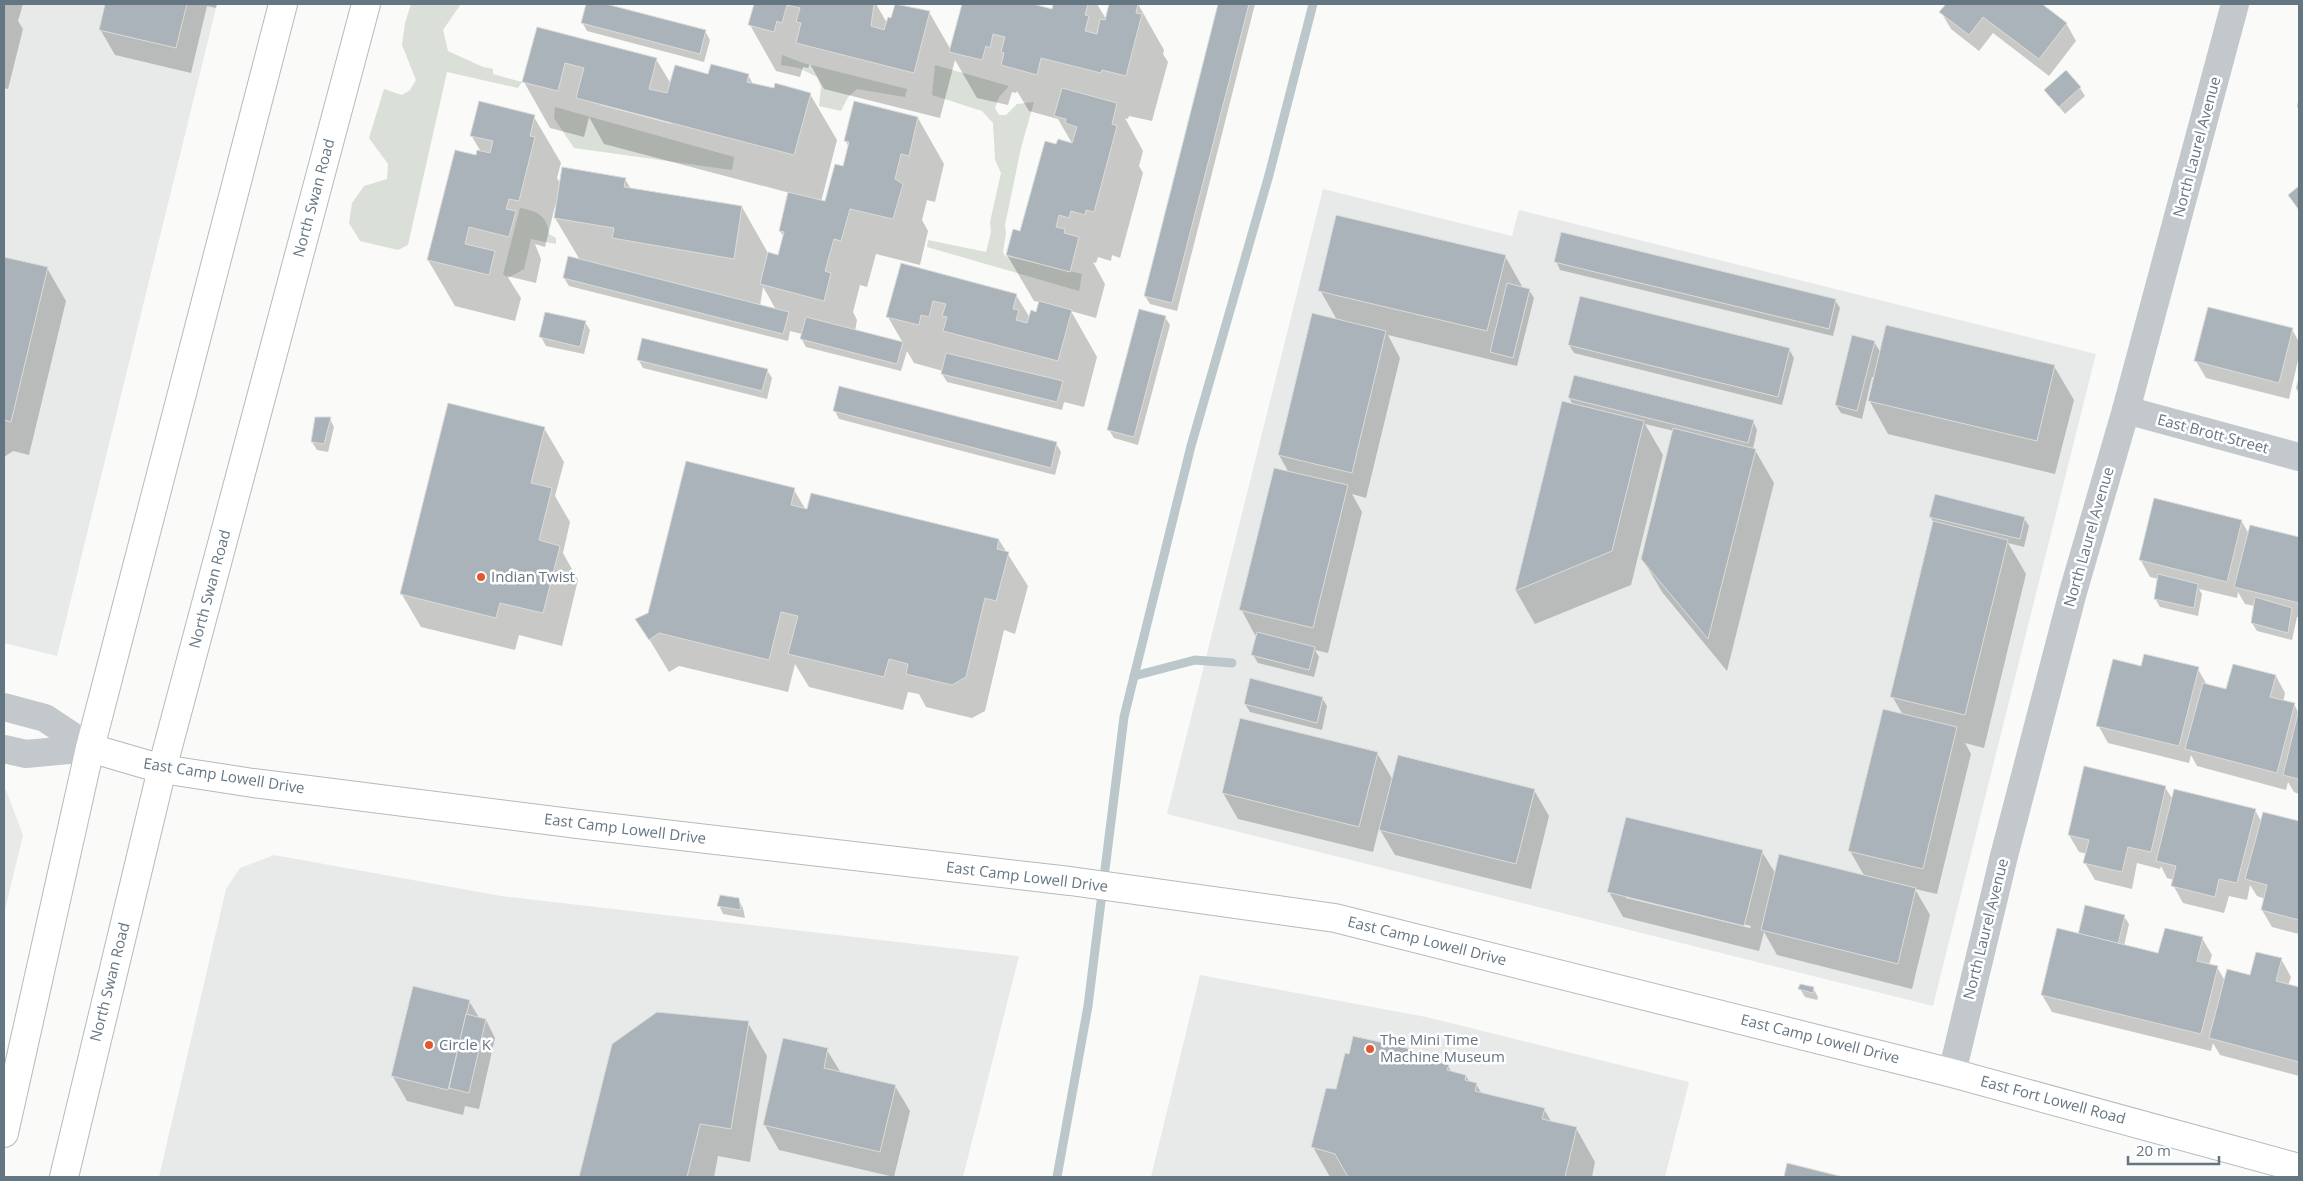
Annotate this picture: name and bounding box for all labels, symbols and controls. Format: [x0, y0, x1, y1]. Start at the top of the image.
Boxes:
street label: North Laurel Avenue [2168, 74, 2224, 219]
street label: North Swan Road [288, 136, 338, 259]
street label: East Brott Street [2155, 409, 2271, 457]
street label: North Laurel Avenue [2058, 464, 2118, 609]
street label: North Swan Road [184, 527, 234, 650]
place label: Indian Twist [491, 566, 575, 586]
marker: Indian Twist [475, 571, 487, 583]
street label: East Camp Lowell Drive [142, 752, 306, 798]
street label: East Camp Lowell Drive [543, 808, 707, 848]
street label: East Camp Lowell Drive [945, 856, 1109, 896]
street label: North Laurel Avenue [1958, 856, 2012, 1001]
street label: East Camp Lowell Drive [1346, 911, 1509, 969]
street label: North Swan Road [85, 920, 133, 1043]
street label: East Camp Lowell Drive [1739, 1009, 1902, 1067]
place label: The Mini Time Machine Museum [1380, 1029, 1505, 1066]
place label: Circle K [439, 1034, 492, 1054]
marker: Circle K [423, 1039, 435, 1051]
marker: The Mini Time Machine Museum [1364, 1043, 1376, 1055]
street label: East Fort Lowell Road [1979, 1070, 2128, 1128]
scale bar [2128, 1134, 2219, 1166]
text: 20 m [2136, 1140, 2171, 1160]

